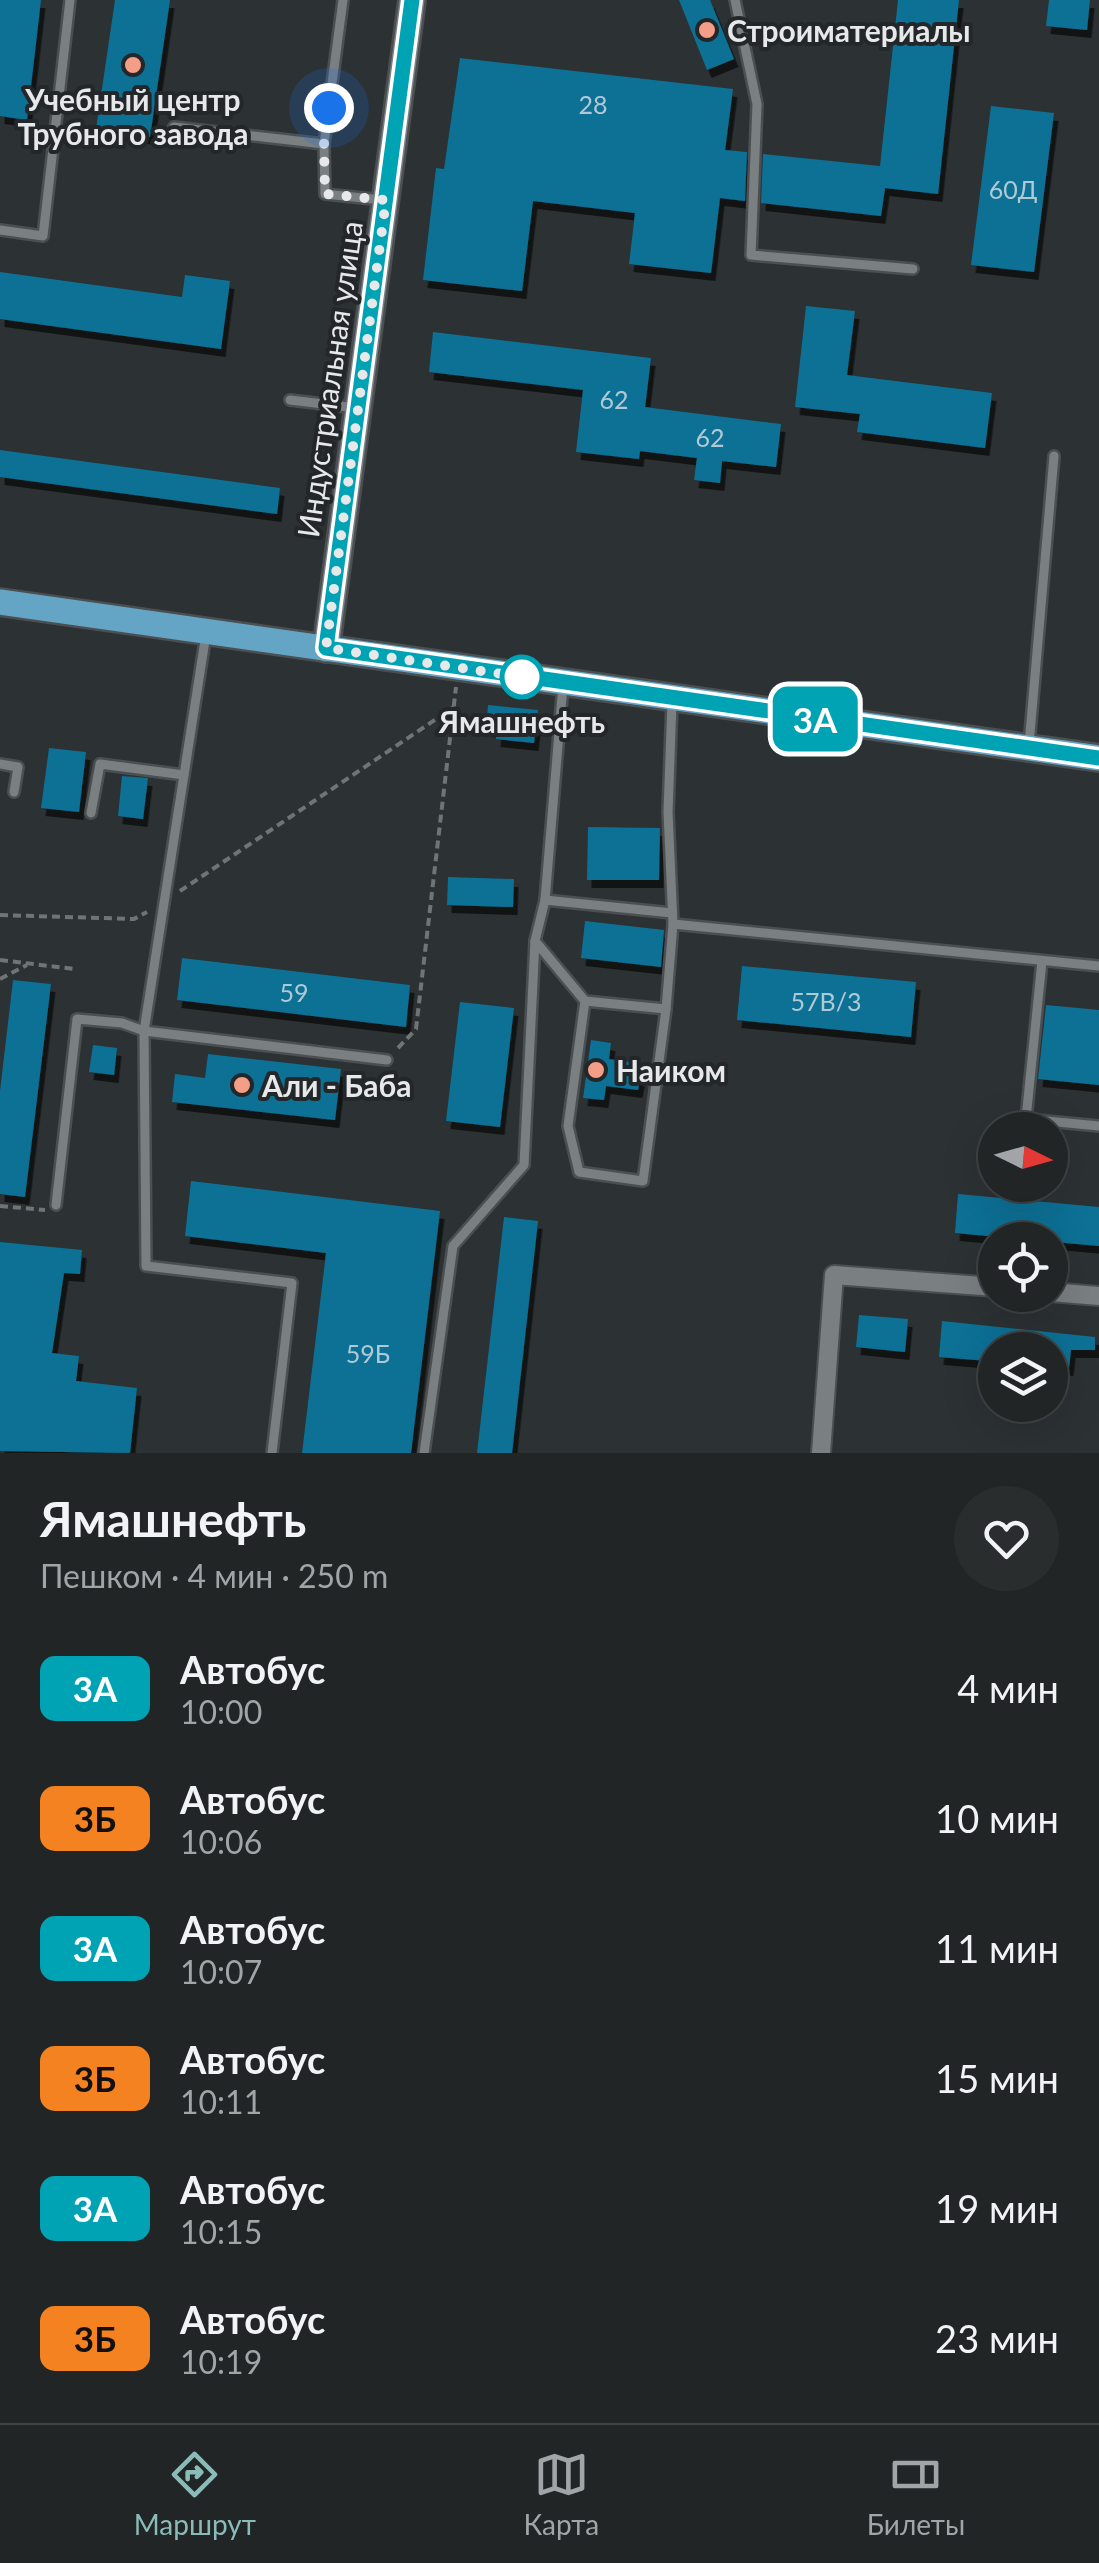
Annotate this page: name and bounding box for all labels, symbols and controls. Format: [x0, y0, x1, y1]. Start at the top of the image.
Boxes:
place label: Строиматериалы [727, 12, 971, 48]
marker: Строиматериалы [696, 19, 718, 41]
marker: Учебный центр Трубного завода [122, 54, 144, 76]
place label: Учебный центр Трубного завода [18, 81, 248, 151]
your location [304, 83, 354, 133]
house number: 28 [578, 89, 608, 119]
house number: 60Д [989, 174, 1038, 204]
street label: Индустриальная улица [289, 219, 369, 539]
house number: 62 [599, 384, 629, 414]
house number: 62 [695, 422, 725, 452]
marker: Ямашнефть [501, 656, 543, 698]
line badge: 3А [770, 686, 860, 752]
text: 3А [793, 698, 837, 740]
place label: Ямашнефть [438, 703, 605, 739]
house number: 59 [279, 977, 309, 1007]
house number: 57В/3 [791, 986, 861, 1016]
place label: Наиком [616, 1052, 726, 1088]
marker: Наиком [585, 1059, 607, 1081]
place label: Али - Баба [261, 1067, 411, 1103]
marker: Али - Баба [231, 1074, 253, 1096]
north arrow [978, 1112, 1068, 1202]
map controls [978, 1112, 1068, 1422]
button: locate [978, 1222, 1068, 1312]
button: layers [978, 1332, 1068, 1422]
house number: 59Б [346, 1338, 390, 1368]
button: heart [954, 1486, 1059, 1591]
text: Ямашнефть [40, 1490, 306, 1547]
text: Пешком · 4 мин · 250 m [40, 1556, 388, 1595]
text: Автобус [180, 1646, 325, 1692]
text: 4 мин [957, 1665, 1059, 1711]
text: 3А [73, 1667, 117, 1709]
text: 10:00 [180, 1692, 262, 1731]
text: Автобус [180, 1776, 325, 1822]
text: 10 мин [935, 1795, 1059, 1841]
text: 3Б [74, 1797, 116, 1839]
text: 10:06 [180, 1822, 262, 1861]
text: Автобус [180, 1906, 325, 1952]
text: 11 мин [935, 1925, 1059, 1971]
text: 3А [73, 1927, 117, 1969]
text: 10:07 [180, 1952, 262, 1991]
text: Автобус [180, 2036, 325, 2082]
text: 15 мин [935, 2055, 1059, 2101]
text: 3Б [74, 2057, 116, 2099]
text: 10:11 [180, 2082, 262, 2121]
text: Автобус [180, 2166, 325, 2212]
text: 19 мин [935, 2185, 1059, 2231]
text: 3А [73, 2187, 117, 2229]
text: 10:15 [180, 2212, 262, 2251]
text: Автобус [180, 2296, 325, 2342]
text: 23 мин [935, 2315, 1059, 2361]
text: 3Б [74, 2317, 116, 2359]
text: 10:19 [180, 2342, 262, 2381]
tab: Маршрут [134, 2447, 256, 2541]
tab: Карта [523, 2447, 599, 2541]
tab: Билеты [867, 2447, 965, 2541]

